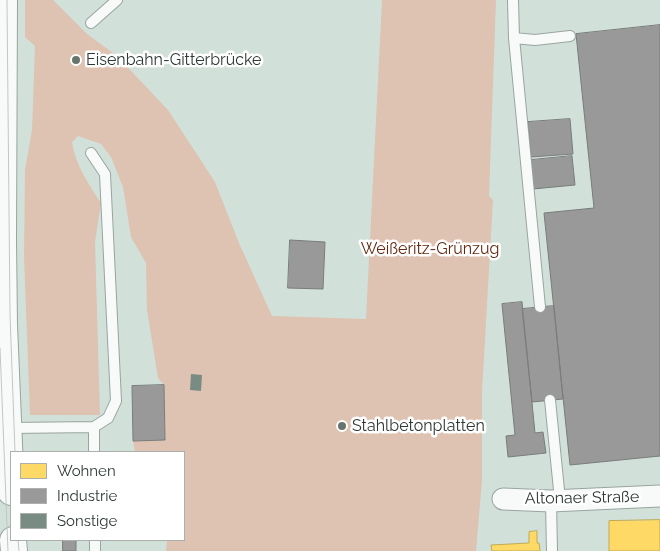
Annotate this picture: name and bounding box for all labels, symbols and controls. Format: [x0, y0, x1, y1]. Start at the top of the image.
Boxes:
place label: Eisenbahn-Gitterbrücke [86, 50, 261, 70]
marker: Eisenbahn-Gitterbrücke [70, 54, 82, 66]
park label: Weißeritz-Grünzug [361, 239, 499, 259]
place label: Stahlbetonplatten [352, 416, 485, 436]
marker: Stahlbetonplatten [336, 420, 348, 432]
legend [10, 451, 185, 541]
text: Wohnen [57, 462, 116, 480]
text: Industrie [57, 487, 117, 505]
street label: Altonaer Straße [525, 487, 639, 509]
text: Sonstige [57, 512, 117, 530]

